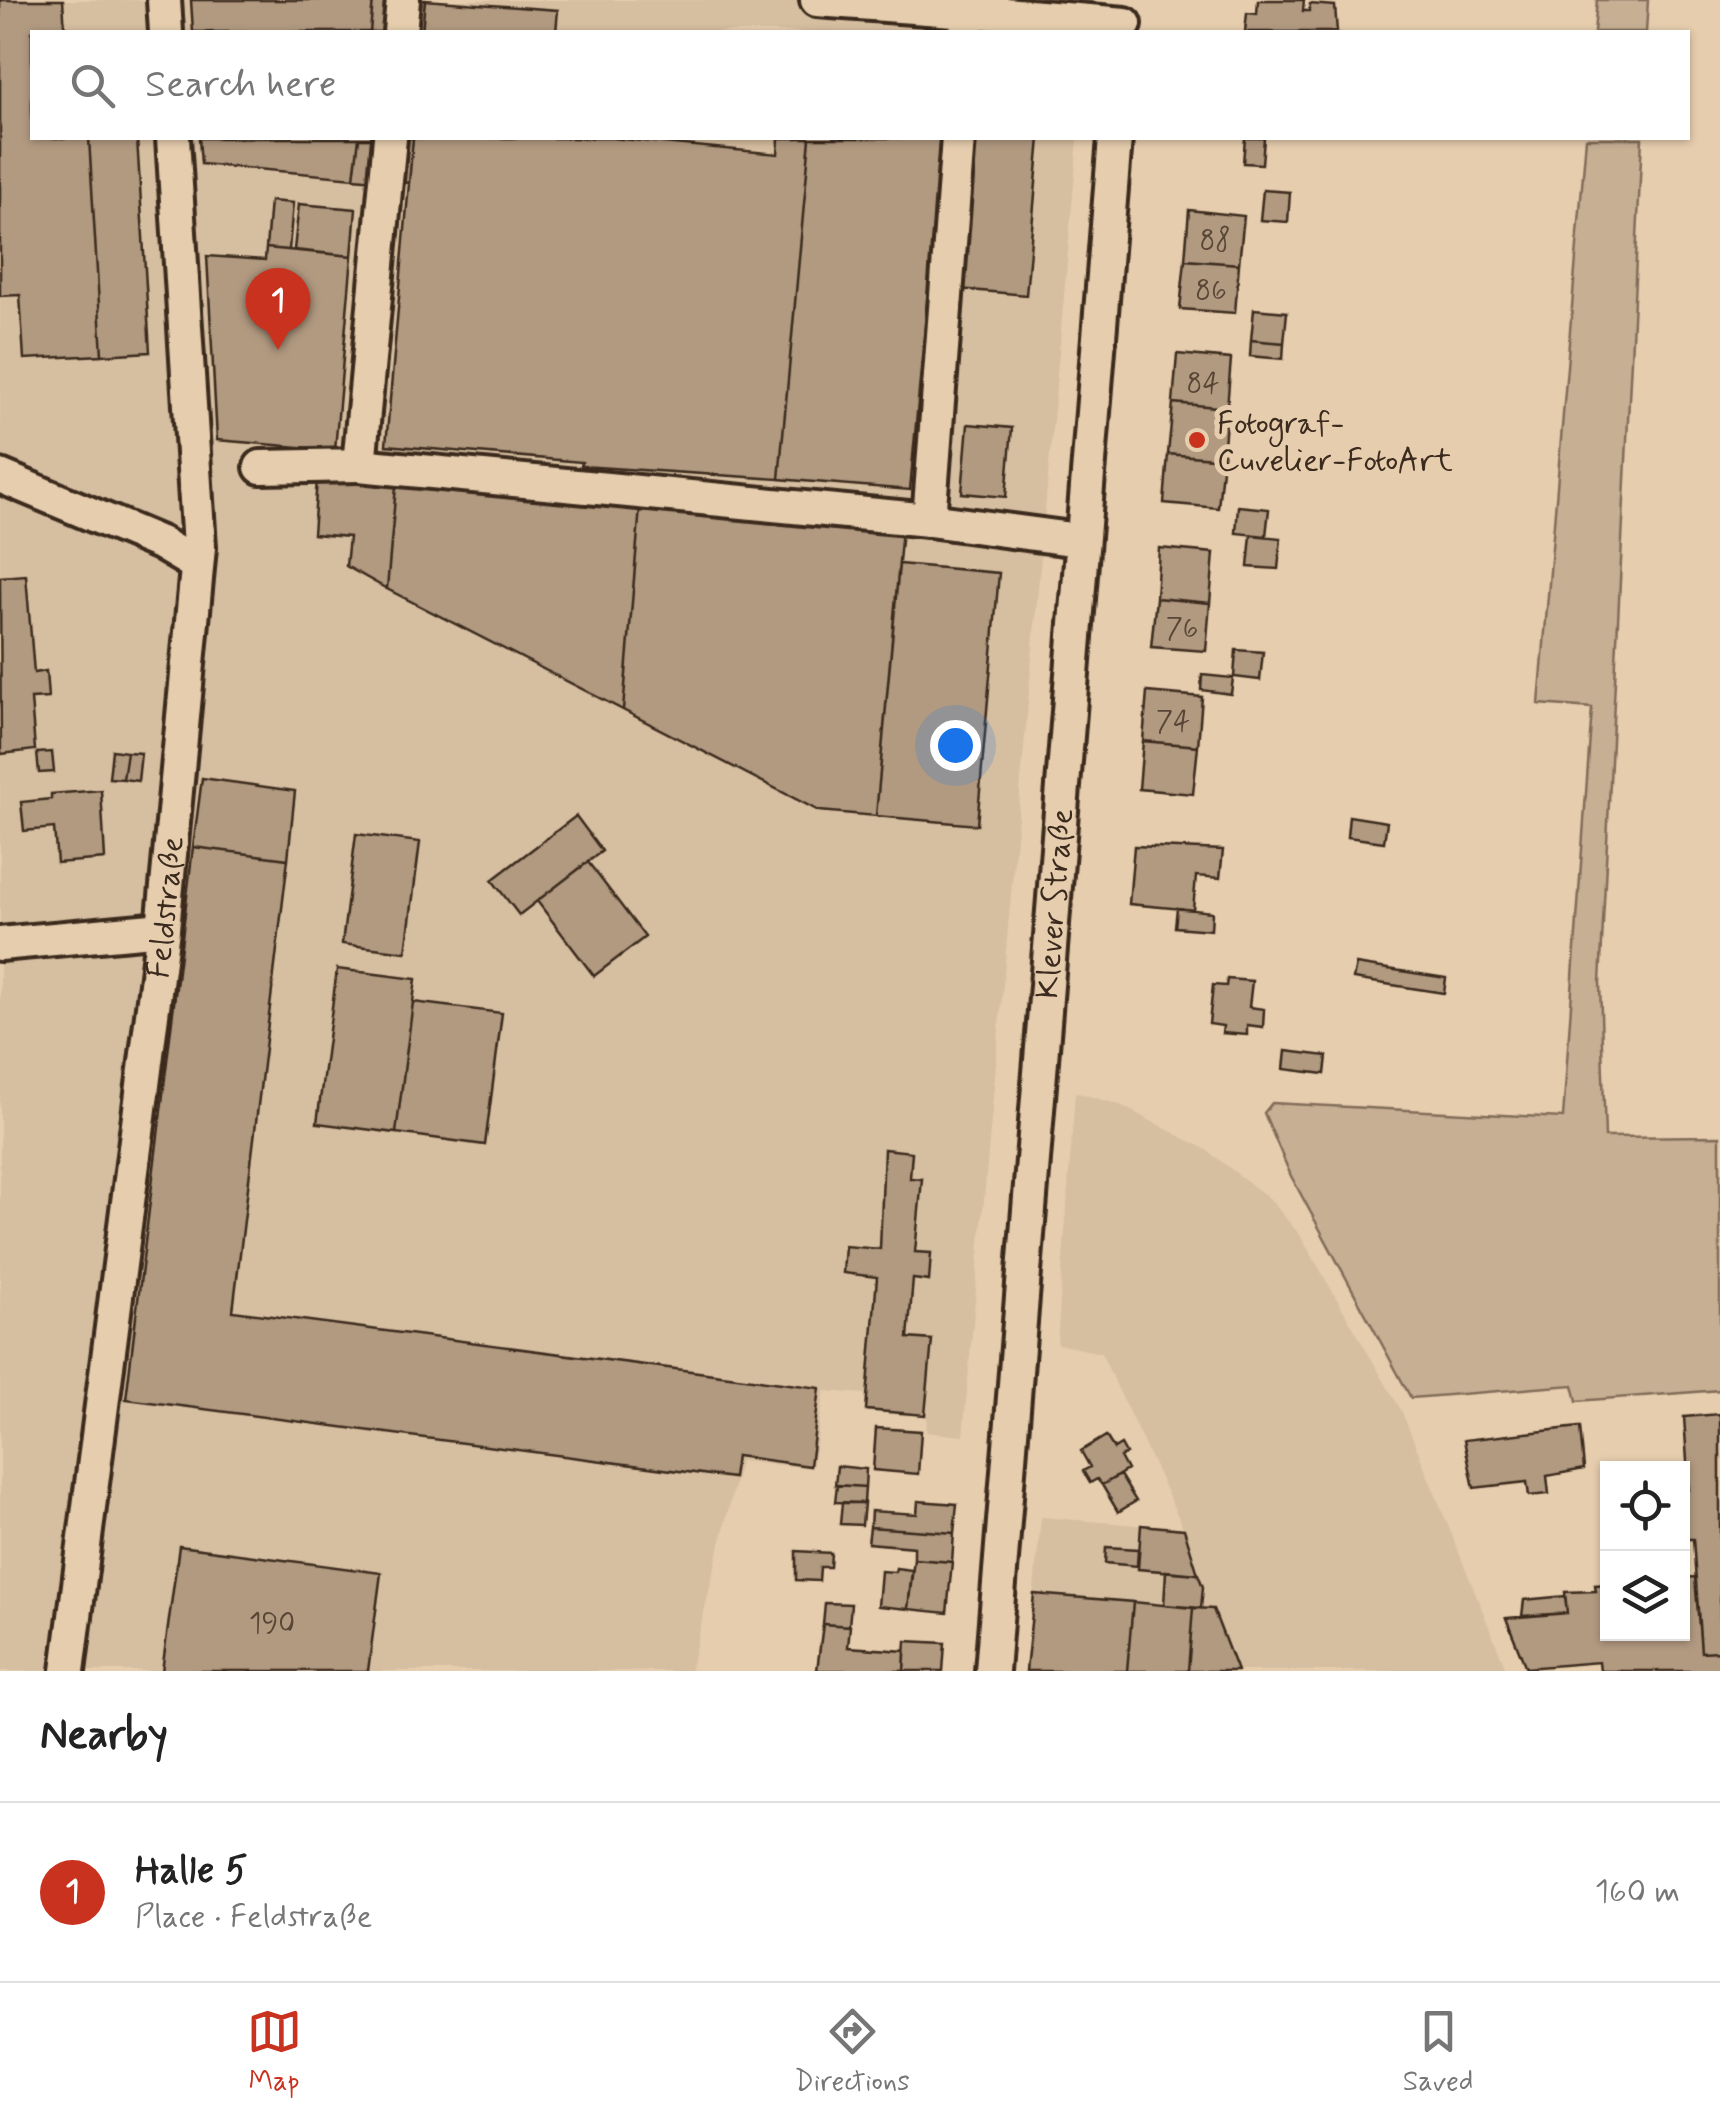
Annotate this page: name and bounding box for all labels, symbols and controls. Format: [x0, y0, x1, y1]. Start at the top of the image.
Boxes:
search box [30, 30, 1690, 140]
icon: search [65, 58, 120, 113]
text: Search here [145, 61, 336, 110]
house number: 88 [1199, 223, 1231, 260]
pin: 1 [246, 268, 310, 350]
house number: 86 [1195, 273, 1227, 310]
house number: 84 [1187, 366, 1219, 403]
place label: Fotograf- Cuvelier-FotoArt [1217, 403, 1453, 482]
marker: Fotograf- Cuvelier-FotoArt [1186, 429, 1208, 451]
house number: 76 [1166, 611, 1198, 648]
house number: 74 [1156, 704, 1190, 741]
your location [930, 720, 981, 771]
street label: Klever Straße [1027, 807, 1084, 1000]
street label: Feldstraße [138, 835, 195, 981]
map controls [1600, 1461, 1690, 1641]
button: locate [1600, 1461, 1690, 1551]
button: layers [1600, 1551, 1690, 1641]
house number: 190 [249, 1606, 295, 1643]
text: Nearby [40, 1709, 168, 1764]
text: Halle 5 [135, 1847, 248, 1896]
text: 1 [65, 1871, 80, 1913]
text: 160 m [1595, 1871, 1680, 1913]
text: Place · Feldstraße [135, 1896, 372, 1938]
tab: Map [247, 2004, 302, 2101]
tab: Directions [795, 2004, 910, 2101]
tab: Saved [1403, 2004, 1473, 2101]

